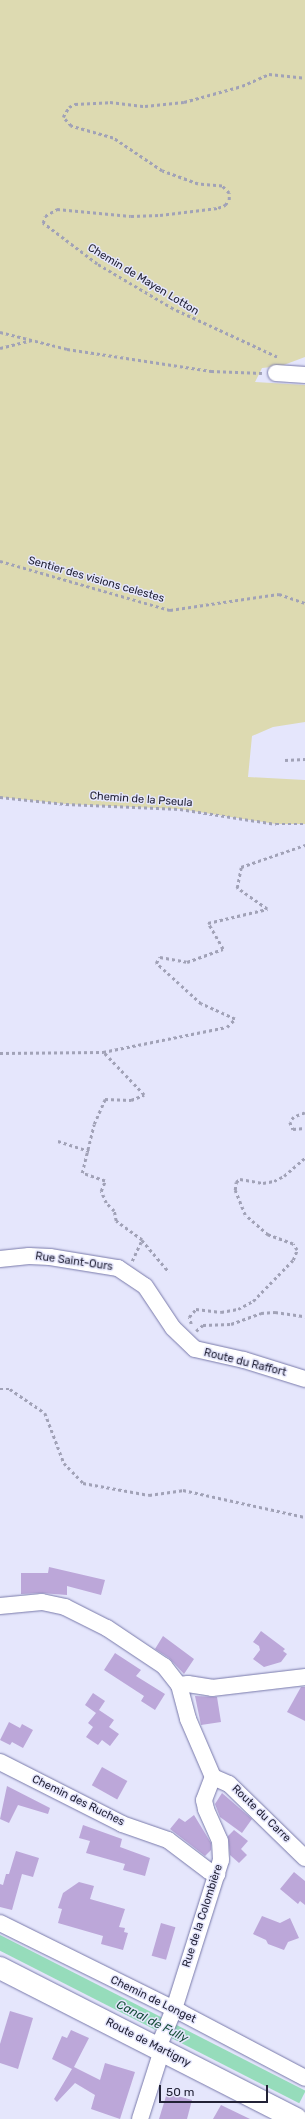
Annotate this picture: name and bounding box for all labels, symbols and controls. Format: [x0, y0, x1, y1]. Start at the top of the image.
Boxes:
street label: Chemin de Mayen Lotton [85, 242, 201, 318]
street label: Sentier des visions celestes [26, 554, 166, 606]
street label: Chemin de la Pseula [89, 790, 193, 810]
street label: Rue Saint-Ours [34, 1250, 114, 1274]
street label: Route du Raffort [202, 1346, 288, 1380]
street label: Chemin des Ruches [30, 1773, 126, 1829]
street label: Route du Carre [229, 1783, 293, 1845]
street label: Rue de la Colombière [180, 1863, 226, 1969]
street label: Chemin de Longet [108, 1974, 198, 2026]
water label: Canal de Fully [114, 1998, 190, 2046]
street label: Route de Martigny [103, 2016, 193, 2070]
scale bar [161, 2077, 270, 2103]
text: 50 m [166, 2085, 194, 2099]

